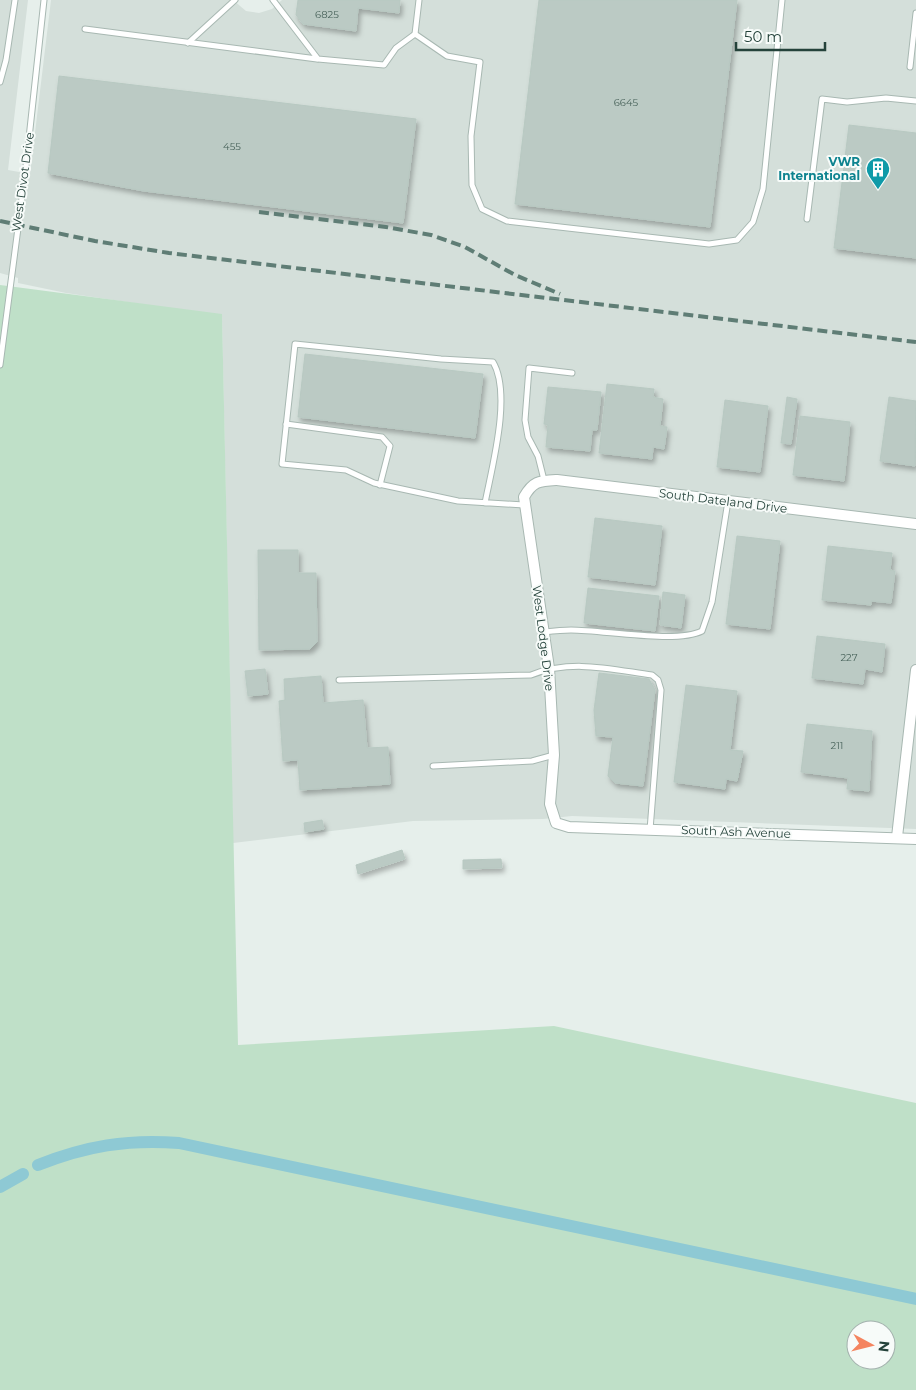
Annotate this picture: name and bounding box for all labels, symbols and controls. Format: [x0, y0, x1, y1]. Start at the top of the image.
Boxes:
house number: 6825 [315, 8, 339, 21]
scale bar [736, 20, 825, 52]
text: 50 m [744, 27, 782, 46]
house number: 6645 [614, 96, 639, 109]
street label: West Divot Drive [8, 131, 37, 233]
house number: 455 [223, 140, 241, 153]
place label: VWR International [778, 154, 860, 183]
building icon: VWR International [865, 156, 891, 190]
street label: South Dateland Drive [658, 485, 788, 516]
street label: West Lodge Drive [530, 584, 557, 692]
house number: 227 [840, 651, 858, 664]
house number: 211 [831, 739, 843, 752]
street label: South Ash Avenue [681, 822, 791, 841]
north arrow [846, 1320, 896, 1370]
text: N [874, 1340, 894, 1353]

